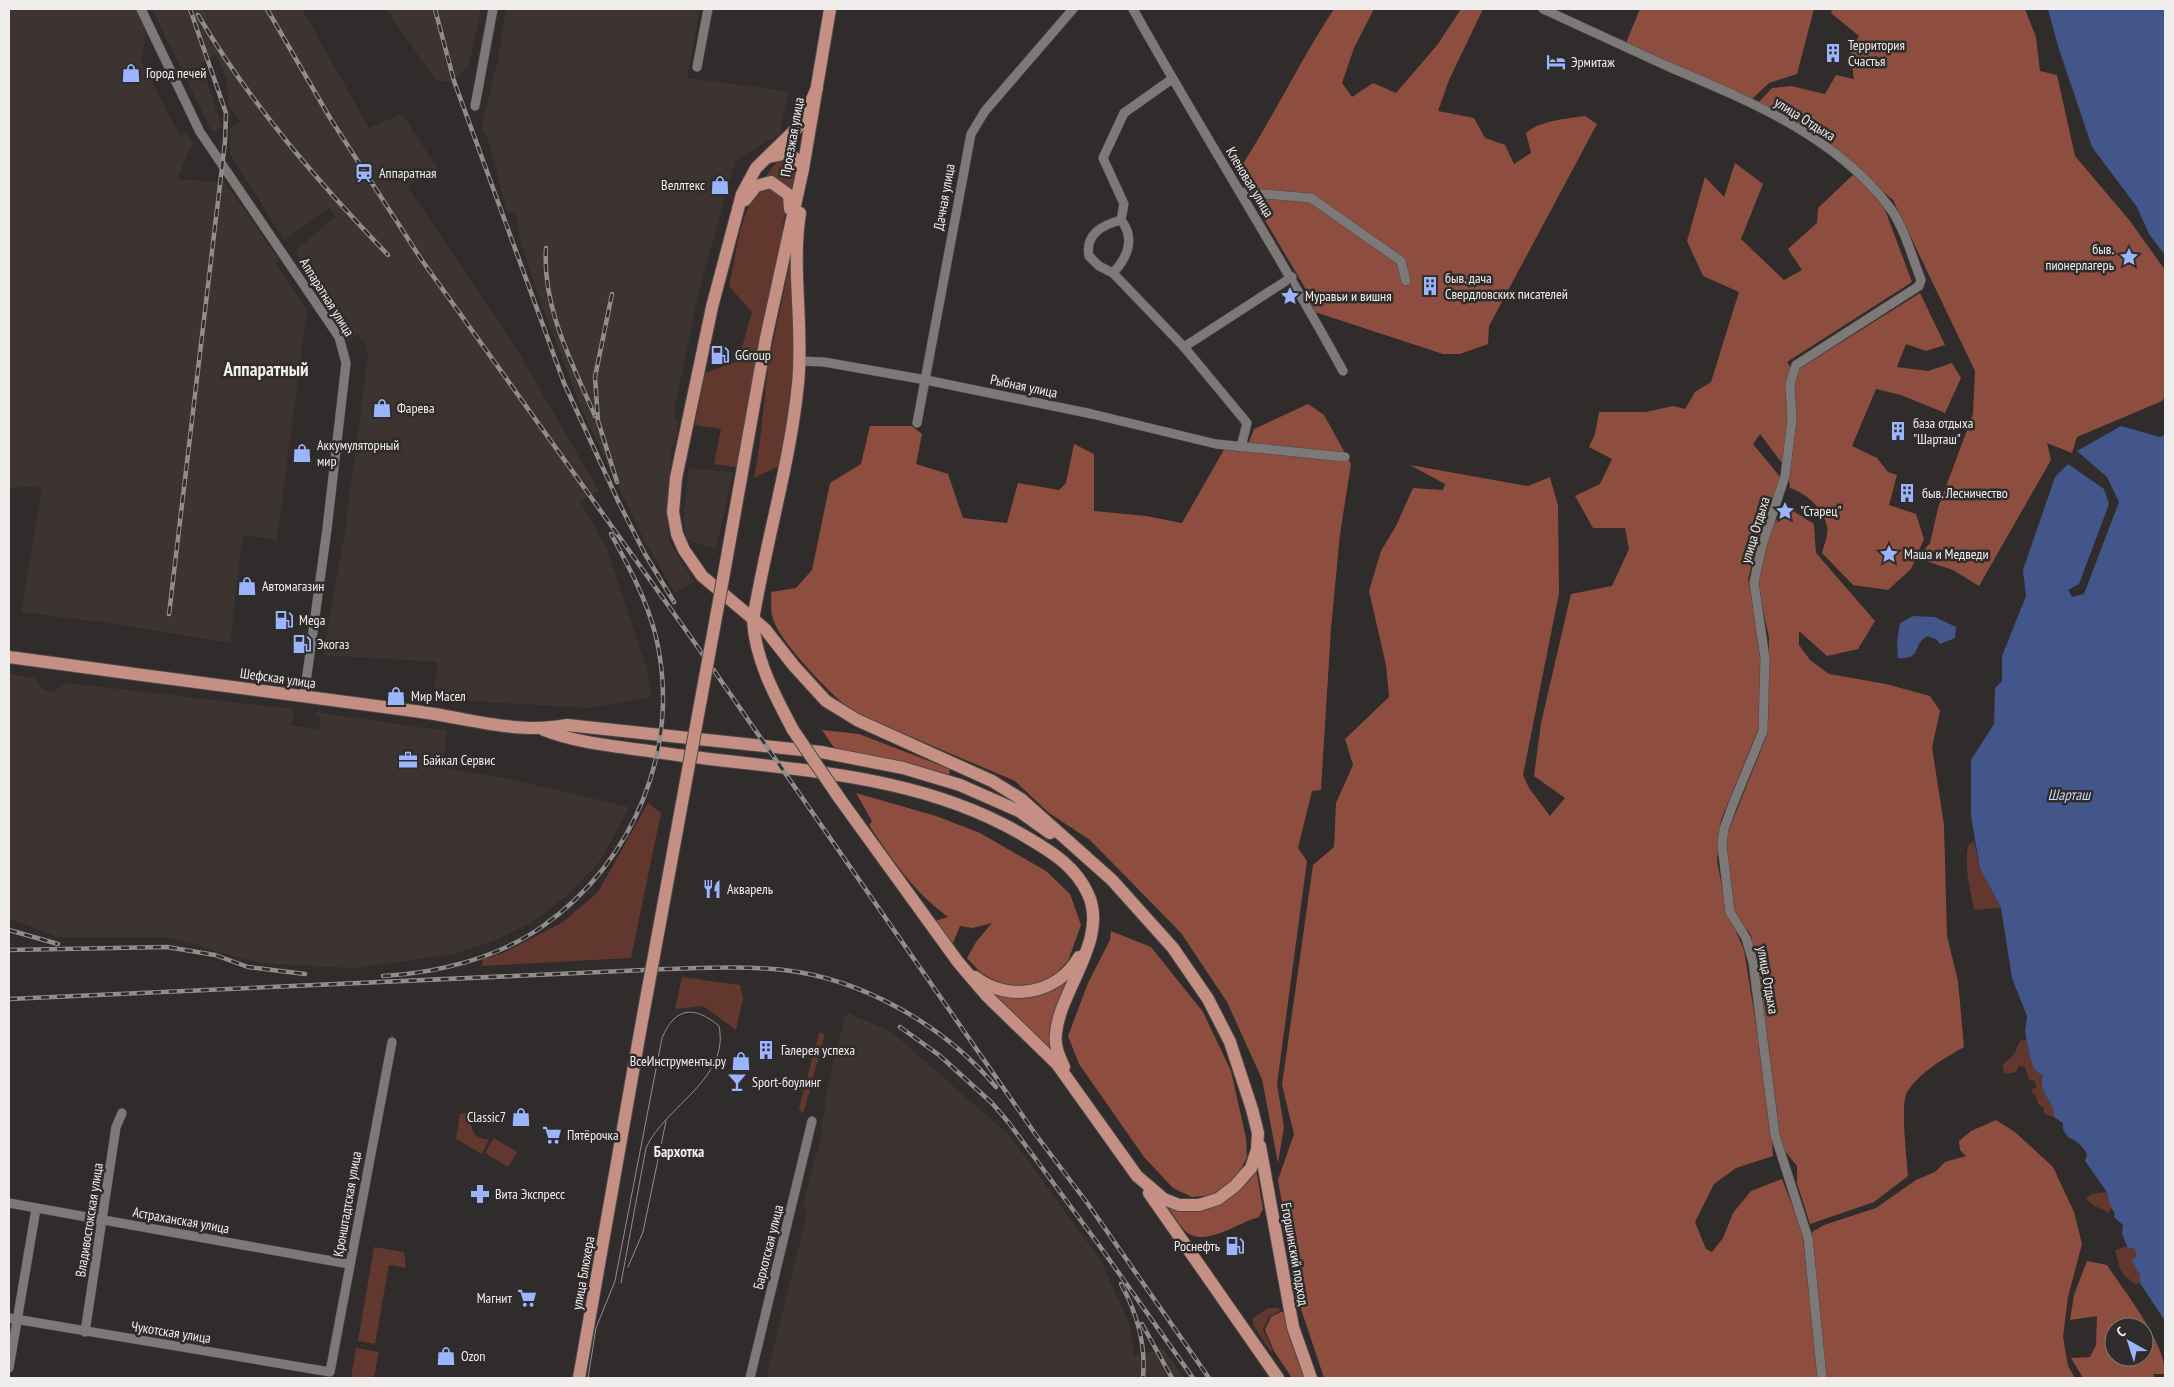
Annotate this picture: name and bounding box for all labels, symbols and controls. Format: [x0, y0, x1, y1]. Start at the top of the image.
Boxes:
place label: Территория Счастья [1848, 36, 1905, 70]
building icon: Территория Счастья [1822, 42, 1844, 64]
hotel icon: Эрмитаж [1545, 51, 1567, 73]
place label: Эрмитаж [1571, 53, 1615, 71]
shop icon: Город печей [120, 62, 142, 84]
place label: Город печей [146, 64, 206, 82]
street label: улица Отдыха [1771, 93, 1839, 145]
street label: Проезжая улица [776, 96, 808, 178]
street label: Кленовая улица [1222, 144, 1278, 220]
station icon: Аппаратная [353, 162, 375, 184]
street label: Дачная улица [929, 162, 959, 232]
place label: Аппаратная [379, 164, 437, 182]
shop icon: Веллтекс [709, 174, 731, 196]
place label: Веллтекс [661, 176, 705, 194]
place label: быв. пионерлагерь [2045, 240, 2114, 274]
place icon: быв. пионерлагерь [2118, 246, 2140, 268]
street label: Аппаратная улица [296, 254, 358, 340]
place label: быв. дача Свердловских писателей [1445, 269, 1568, 303]
building icon: быв. дача Свердловских писателей [1419, 275, 1441, 297]
place icon: Муравьи и вишня [1279, 285, 1301, 307]
place label: Муравьи и вишня [1305, 287, 1392, 305]
fuel station icon: GGroup [709, 344, 731, 366]
place label: GGroup [735, 346, 771, 364]
district label: Аппаратный [222, 357, 309, 381]
street label: Рыбная улица [989, 370, 1059, 402]
shop icon: Фарева [371, 397, 393, 419]
place label: Фарева [397, 399, 435, 417]
place label: база отдыха "Шарташ" [1913, 414, 1973, 448]
building icon: база отдыха "Шарташ" [1887, 420, 1909, 442]
place label: Аккумуляторный мир [317, 436, 399, 470]
shop icon: Аккумуляторный мир [291, 442, 313, 464]
building icon: быв. Лесничество [1896, 482, 1918, 504]
place label: быв. Лесничество [1922, 484, 2008, 502]
street label: улица Отдыха [1736, 495, 1774, 565]
place icon: "Старец" [1774, 500, 1796, 522]
place label: "Старец" [1800, 502, 1841, 520]
place icon: Маша и Медведи [1878, 543, 1900, 565]
place label: Маша и Медведи [1904, 545, 1989, 563]
shop icon: Автомагазин [236, 575, 258, 597]
place label: Автомагазин [262, 577, 324, 595]
fuel station icon: Mega [273, 609, 295, 631]
place label: Mega [299, 611, 325, 629]
fuel station icon: Экогаз [291, 633, 313, 655]
place label: Экогаз [317, 635, 350, 653]
street label: Шефская улица [239, 664, 317, 692]
shop icon: Мир Масел [385, 685, 407, 707]
place label: Мир Масел [411, 687, 466, 705]
office icon: Байкал Сервис [397, 749, 419, 771]
place label: Байкал Сервис [423, 751, 495, 769]
water label: Шарташ [2048, 785, 2091, 804]
restaurant icon: Акварель [701, 878, 723, 900]
place label: Акварель [727, 880, 773, 898]
street label: улица Отдыха [1753, 945, 1783, 1015]
building icon: Галерея успеха [755, 1039, 777, 1061]
place label: Галерея успеха [781, 1041, 855, 1059]
shop icon: ВсеИнструменты.ру [730, 1050, 752, 1072]
place label: ВсеИнструменты.ру [630, 1052, 727, 1070]
bar icon: Sport-боулинг [726, 1071, 748, 1093]
place label: Sport-боулинг [752, 1073, 822, 1091]
shop icon: Classic7 [510, 1106, 532, 1128]
place label: Classic7 [467, 1108, 506, 1126]
supermarket icon: Пятёрочка [541, 1124, 563, 1146]
place label: Пятёрочка [567, 1126, 619, 1144]
district label: Бархотка [654, 1142, 704, 1161]
street label: Кронштадтская улица [329, 1150, 365, 1258]
street label: Владивостокская улица [71, 1162, 107, 1278]
pharmacy icon: Вита Экспресс [469, 1183, 491, 1205]
place label: Вита Экспресс [495, 1185, 565, 1203]
street label: Егоршинский подход [1277, 1201, 1313, 1307]
street label: Астраханская улица [131, 1203, 231, 1237]
street label: Бархотская улица [749, 1203, 787, 1291]
street label: улица Блюхера [568, 1235, 598, 1311]
fuel station icon: Роснефть [1224, 1235, 1246, 1257]
place label: Роснефть [1174, 1237, 1220, 1255]
supermarket icon: Магнит [516, 1287, 538, 1309]
place label: Магнит [477, 1289, 513, 1307]
street label: Чукотская улица [130, 1317, 212, 1347]
north arrow [2104, 1317, 2154, 1367]
text: С [2113, 1323, 2129, 1341]
shop icon: Ozon [435, 1345, 457, 1367]
place label: Ozon [461, 1347, 486, 1365]

